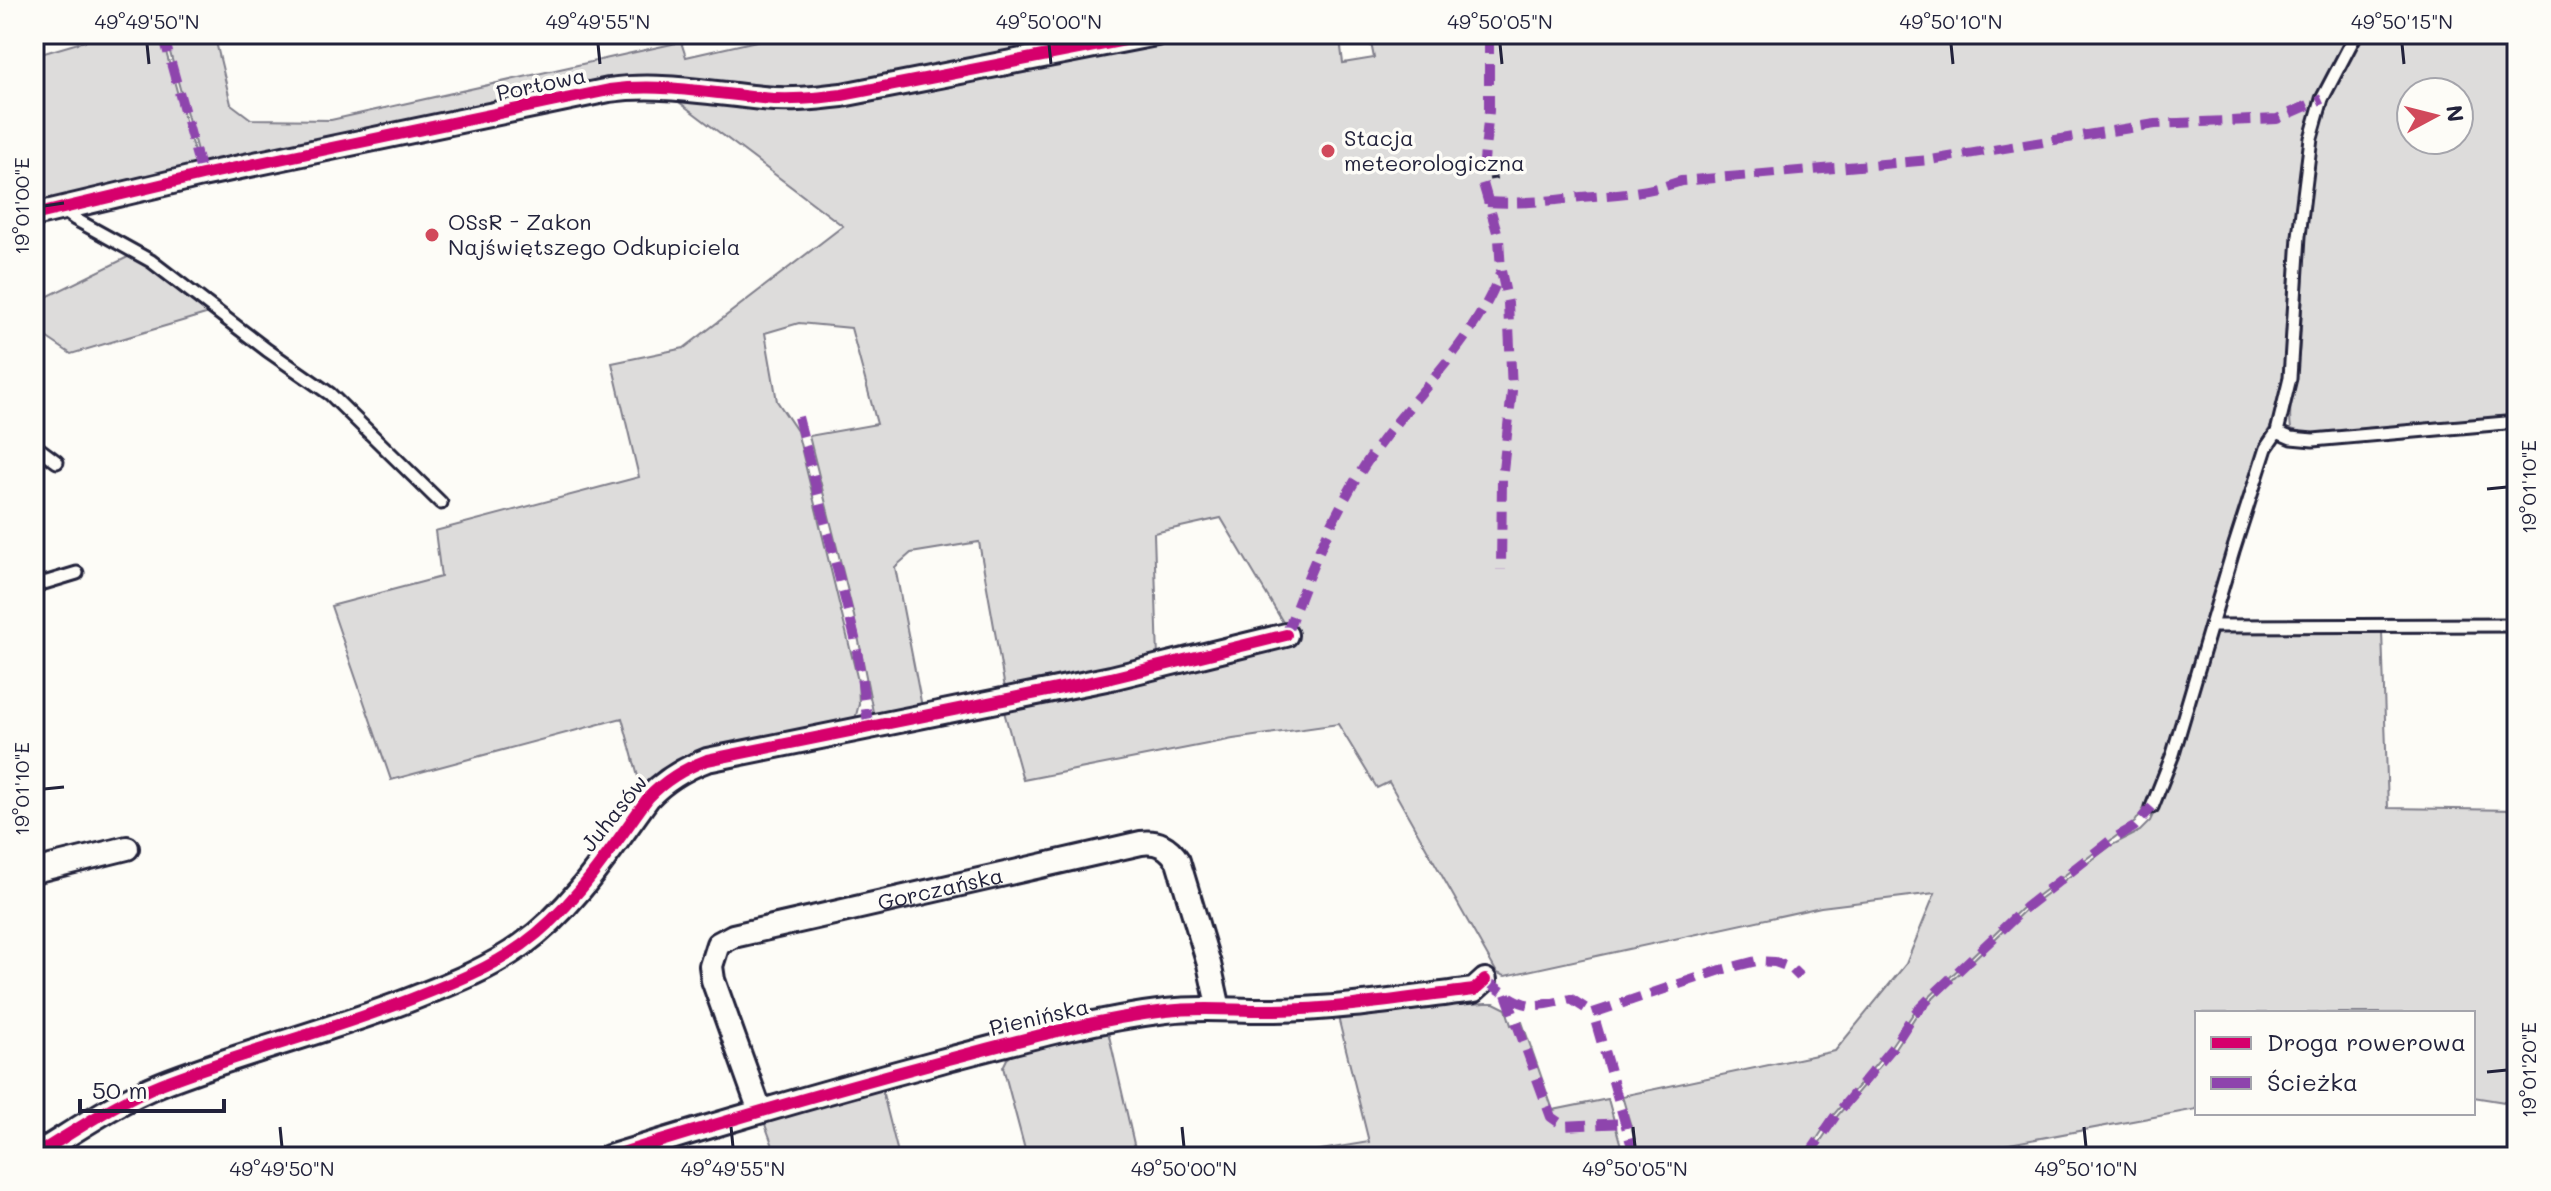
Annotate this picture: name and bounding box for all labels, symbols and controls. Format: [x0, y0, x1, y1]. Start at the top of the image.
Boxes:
text: 49°49'50"N [94, 8, 200, 34]
text: 49°49'55"N [546, 8, 650, 34]
text: 49°50'00"N [996, 8, 1102, 34]
text: 49°50'05"N [1447, 8, 1553, 34]
text: 49°50'10"N [1900, 8, 2002, 34]
text: 49°50'15"N [2351, 8, 2453, 34]
street label: Portowa [493, 60, 588, 107]
north arrow [2395, 76, 2475, 156]
text: N [2440, 103, 2471, 124]
place label: Stacja meteorologiczna [1344, 123, 1525, 177]
marker: Stacja meteorologiczna [1319, 142, 1337, 160]
text: 19°01'00"E [8, 157, 34, 255]
place label: OSsR - Zakon Najświętszego Odkupiciela [448, 207, 740, 261]
marker: OSsR - Zakon Najświętszego Odkupiciela [423, 226, 441, 244]
text: 19°01'10"E [2515, 440, 2541, 534]
text: 19°01'10"E [8, 742, 34, 836]
street label: Juhasów [574, 768, 654, 857]
street label: Gorczańska [875, 860, 1006, 917]
street label: Pienińska [986, 991, 1091, 1042]
legend [2195, 1011, 2475, 1115]
text: 19°01'20"E [2515, 1022, 2541, 1118]
text: Droga rowerowa [2267, 1026, 2466, 1057]
scale bar [80, 1063, 224, 1113]
text: Ścieżka [2267, 1066, 2358, 1097]
text: 50 m [92, 1074, 148, 1105]
text: 49°49'50"N [229, 1155, 335, 1181]
text: 49°49'55"N [681, 1155, 785, 1181]
text: 49°50'00"N [1131, 1155, 1237, 1181]
text: 49°50'05"N [1582, 1155, 1688, 1181]
text: 49°50'10"N [2035, 1155, 2137, 1181]

